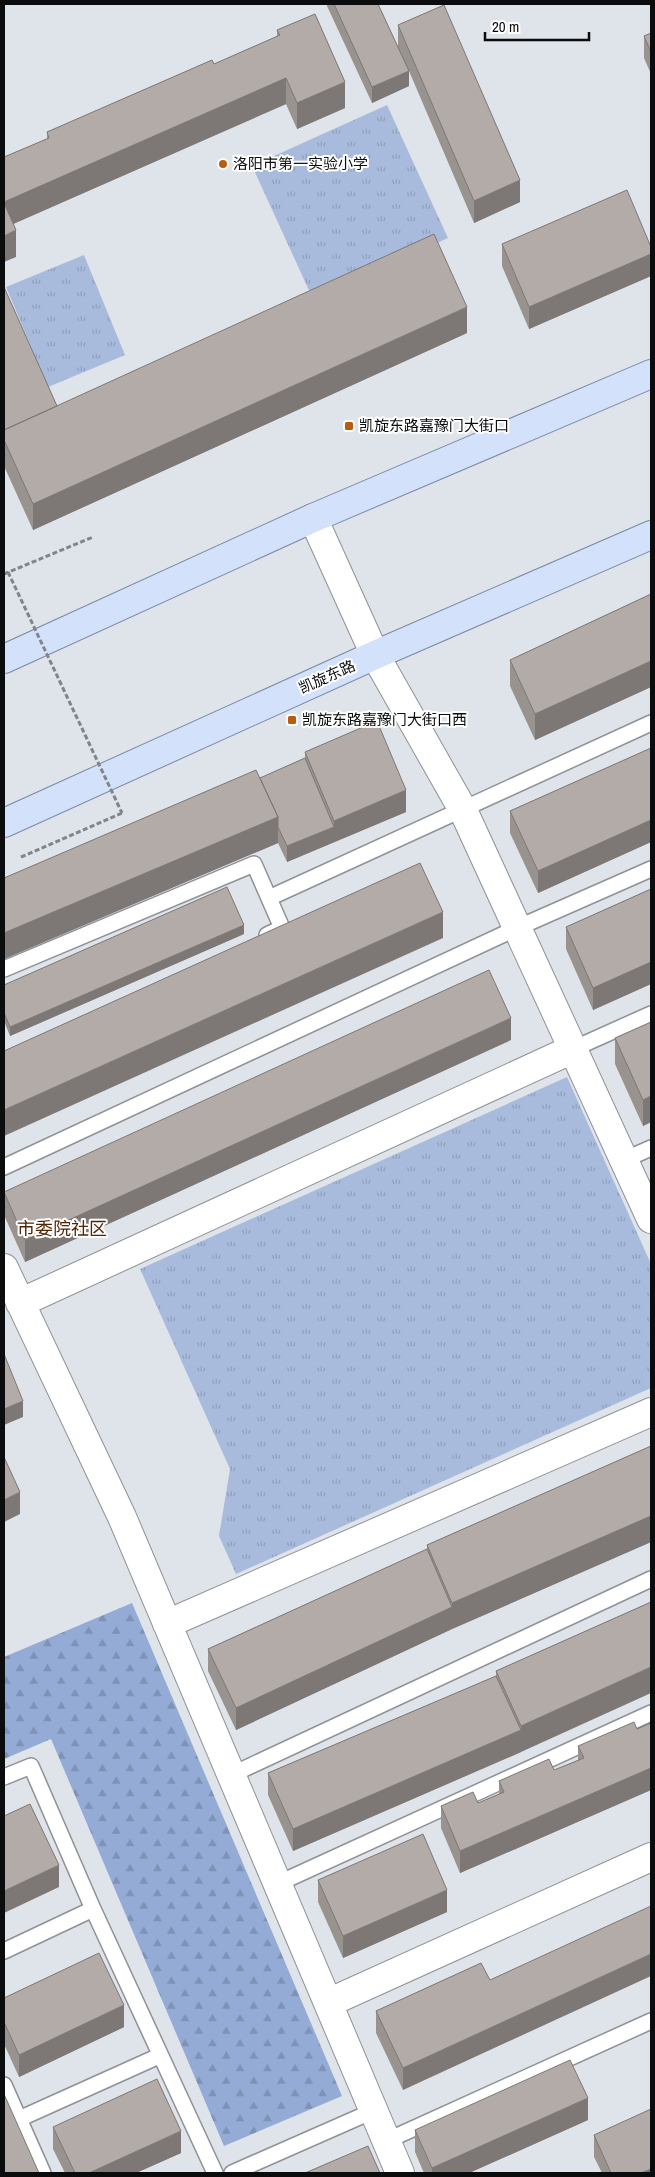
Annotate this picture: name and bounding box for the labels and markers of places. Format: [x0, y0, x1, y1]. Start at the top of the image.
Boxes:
place label: 洛阳市第一实验小学 [233, 153, 368, 174]
marker: 洛阳市第一实验小学 [217, 158, 229, 170]
place label: 凯旋东路嘉豫门大街口 [359, 415, 509, 436]
marker: 凯旋东路嘉豫门大街口 [343, 420, 355, 432]
place label: 凯旋东路嘉豫门大街口西 [302, 709, 467, 730]
marker: 凯旋东路嘉豫门大街口西 [286, 714, 298, 726]

